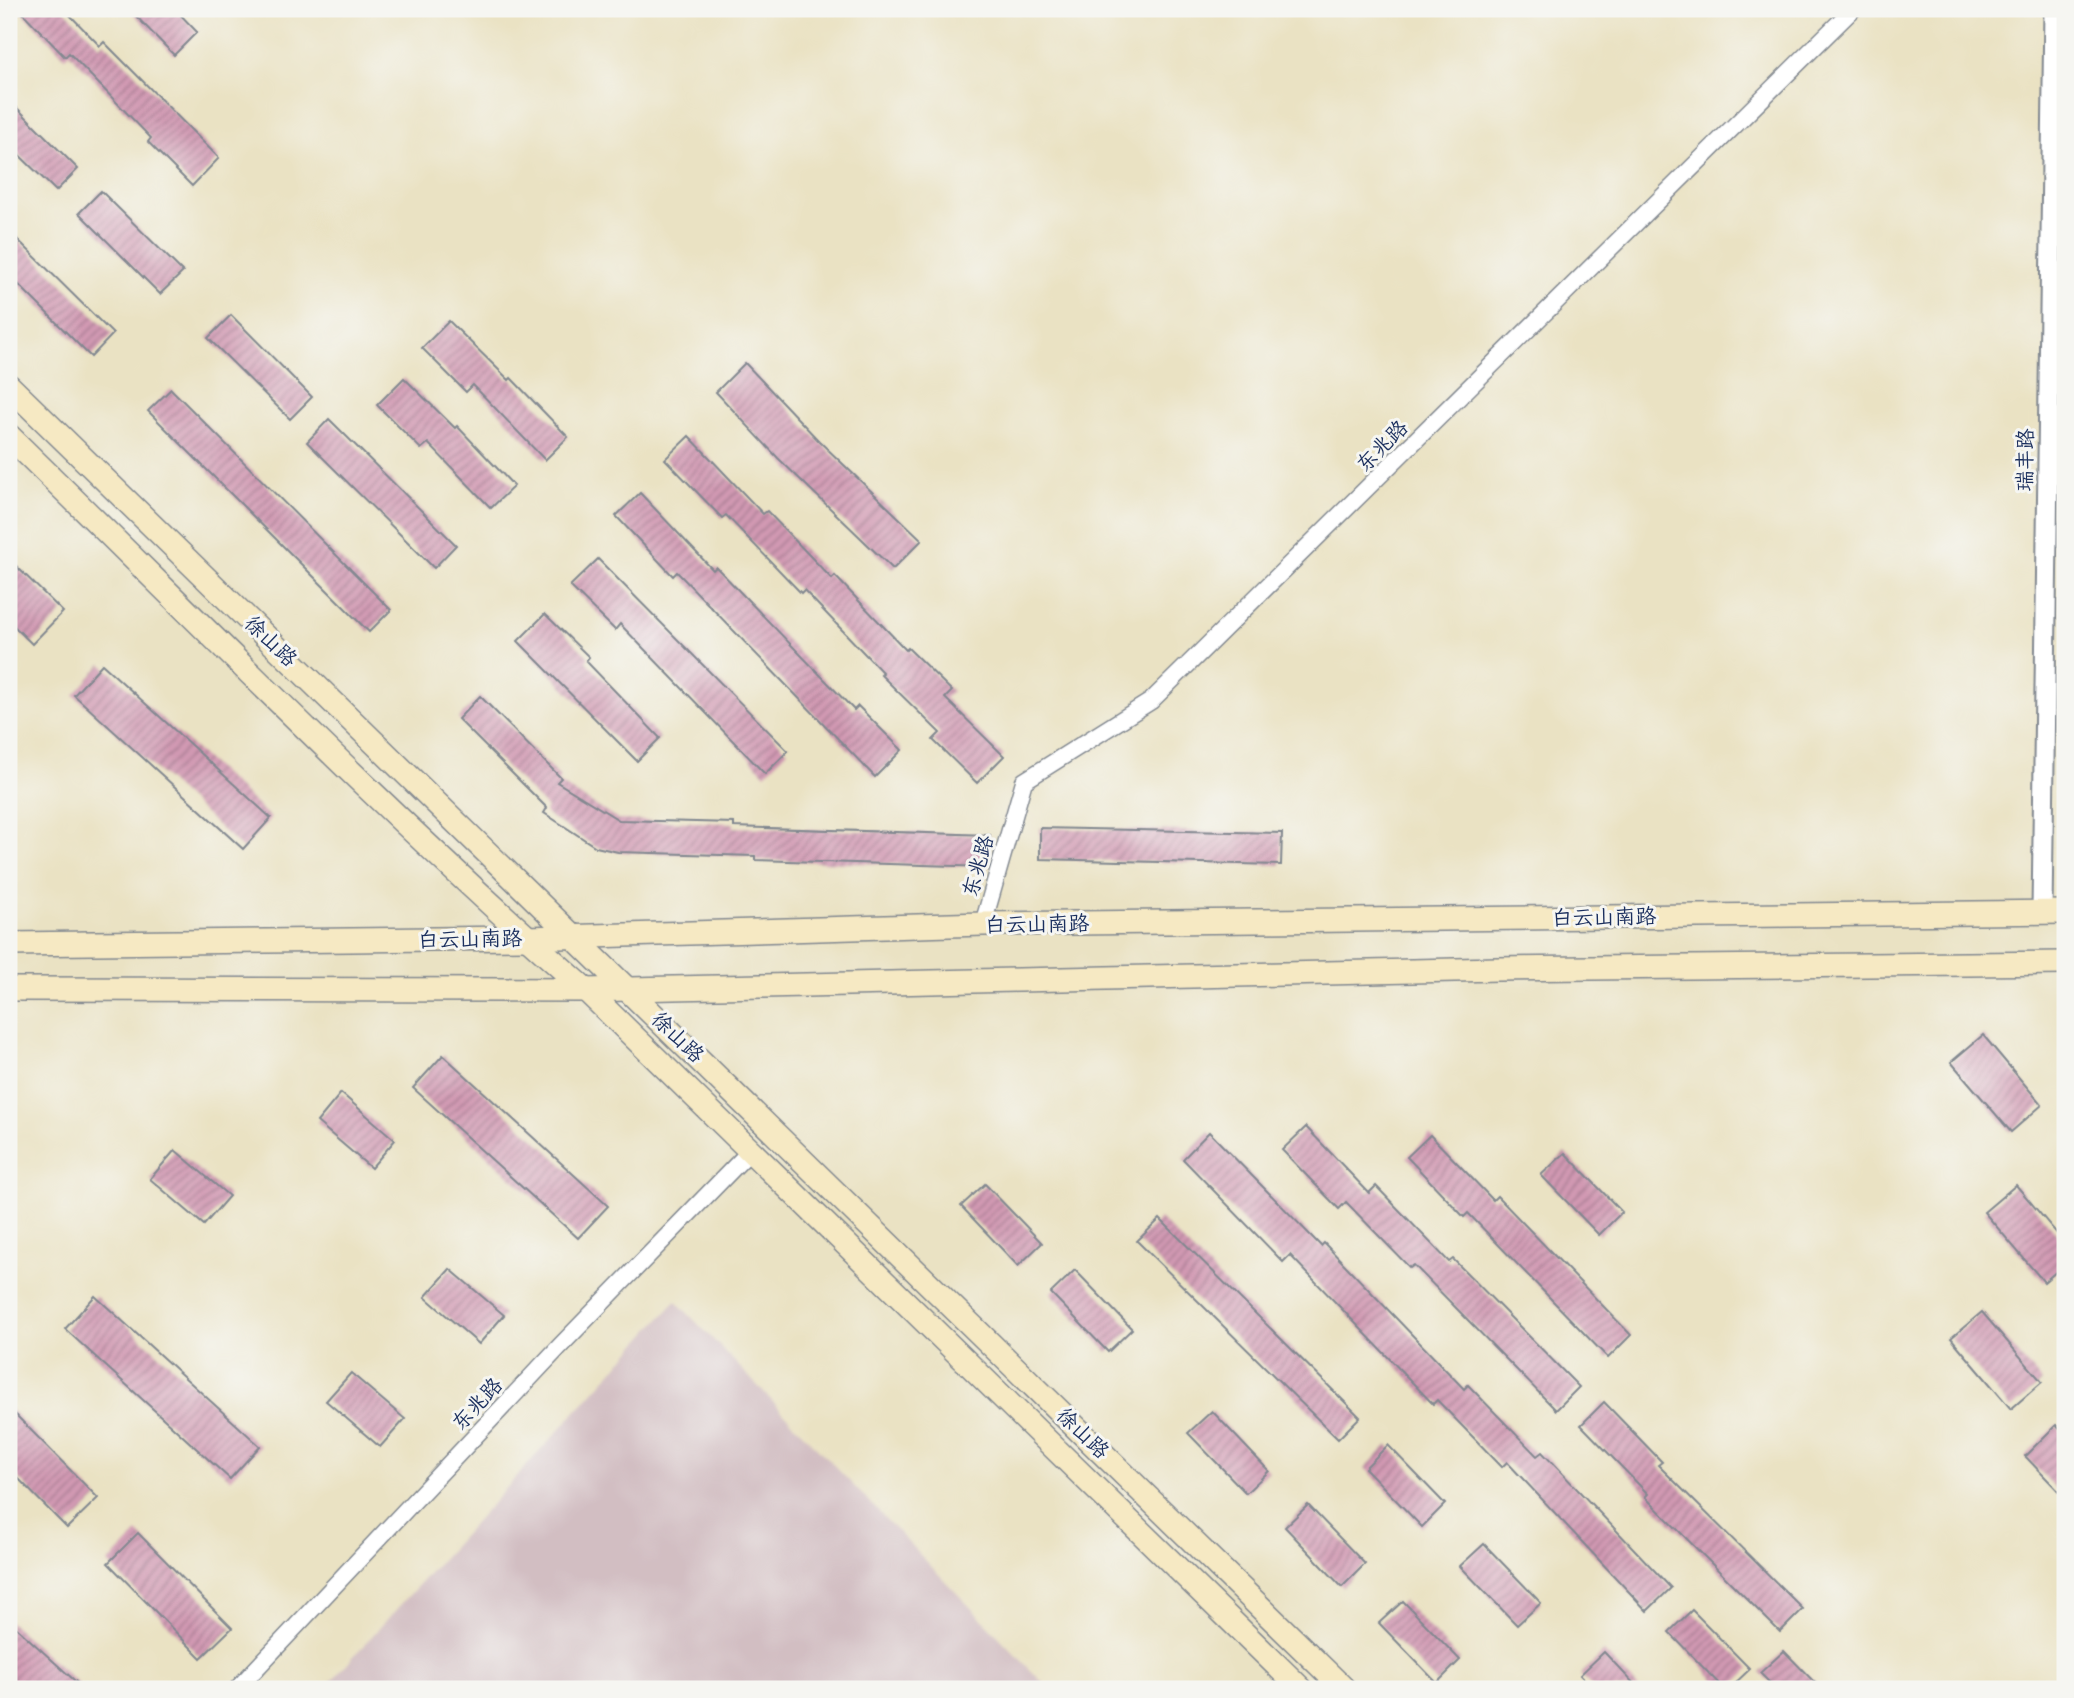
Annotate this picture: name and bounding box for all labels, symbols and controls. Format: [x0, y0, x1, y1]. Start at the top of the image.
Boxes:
street label: 东兆路 [1351, 415, 1415, 479]
street label: 瑞丰路 [2011, 428, 2041, 492]
street label: 徐山路 [238, 610, 303, 674]
street label: 东兆路 [957, 832, 1001, 900]
street label: 白云山南路 [1551, 903, 1657, 933]
street label: 白云山南路 [984, 910, 1090, 940]
street label: 白云山南路 [417, 925, 523, 955]
street label: 徐山路 [645, 1006, 710, 1070]
street label: 东兆路 [446, 1372, 509, 1437]
street label: 徐山路 [1050, 1402, 1115, 1466]

